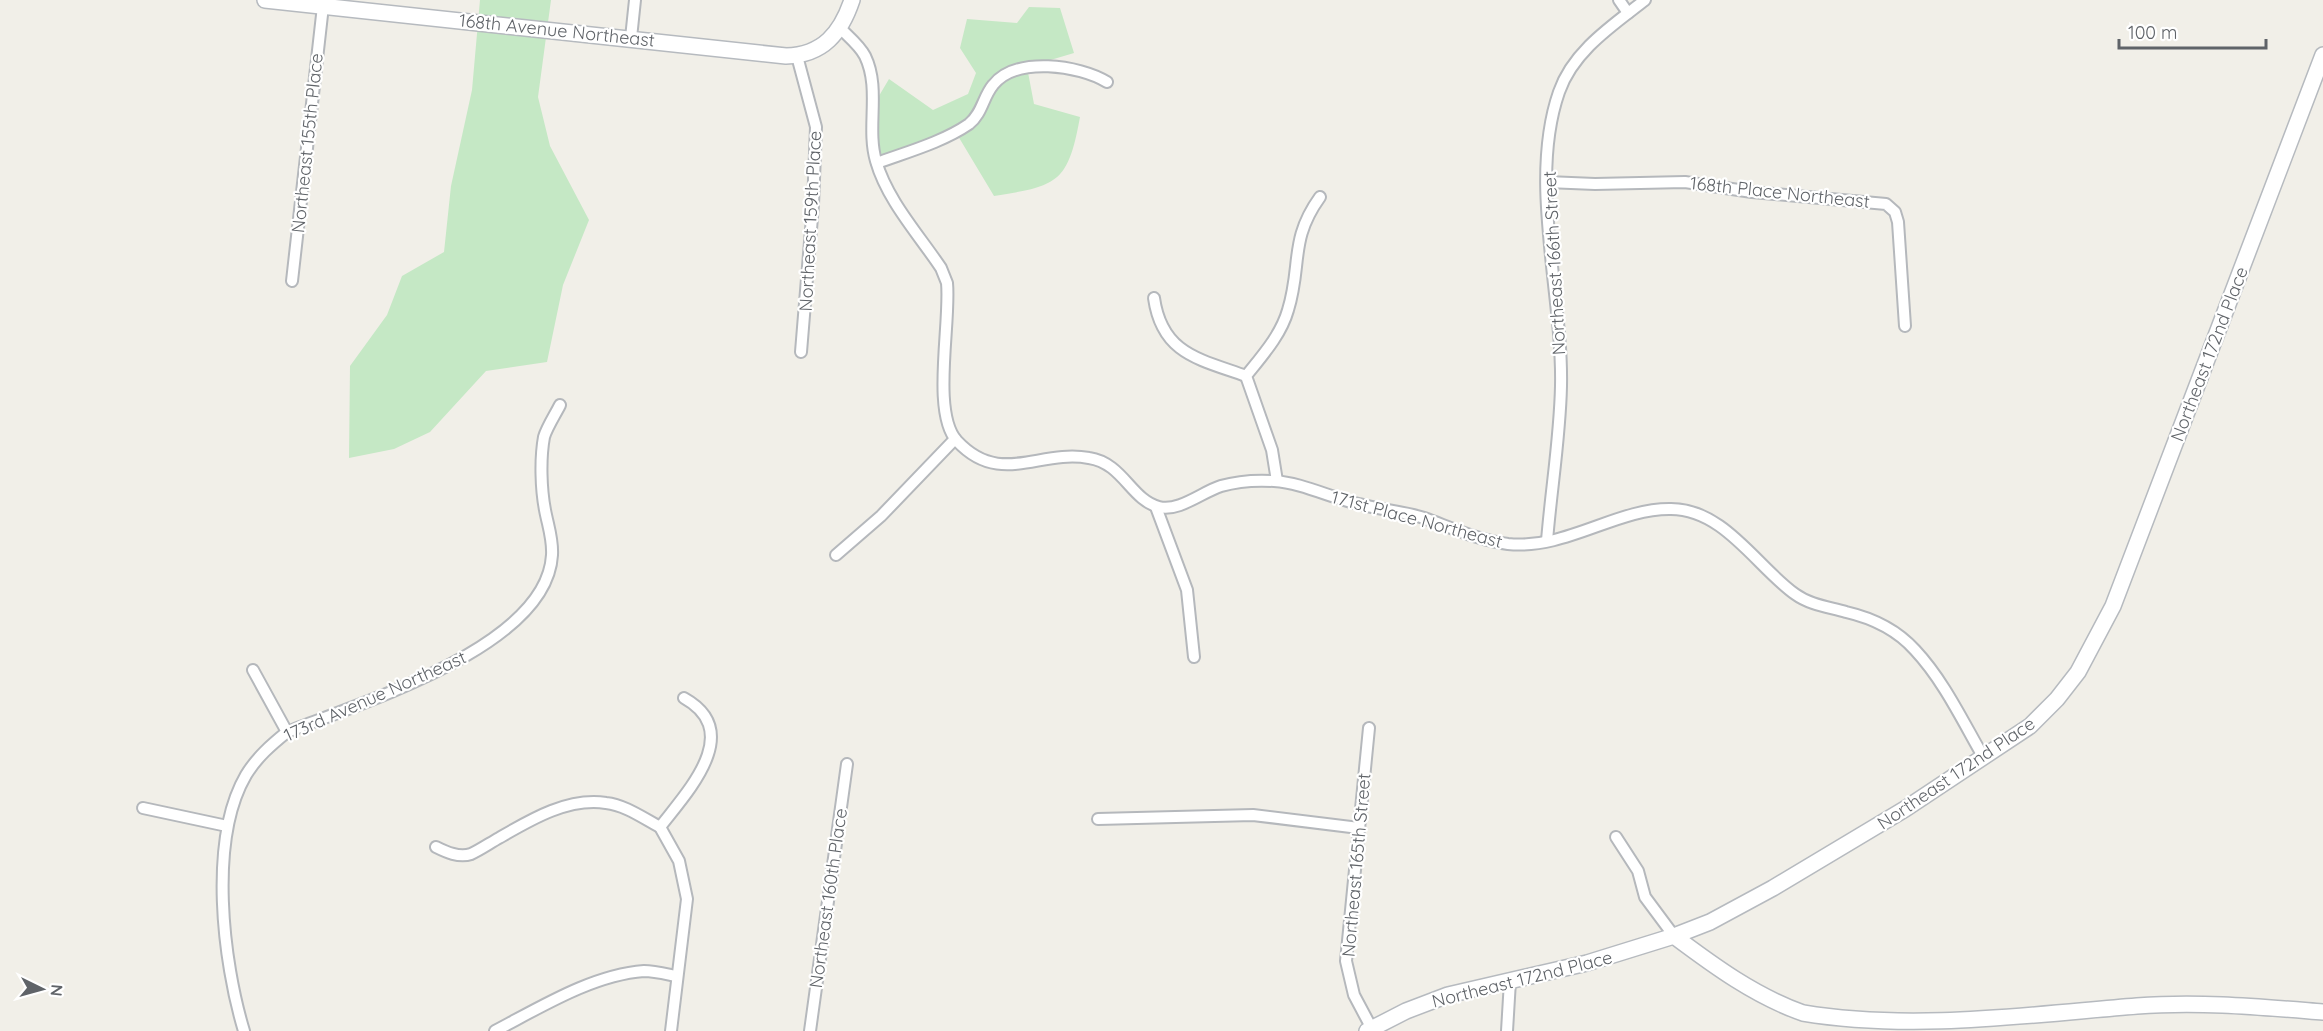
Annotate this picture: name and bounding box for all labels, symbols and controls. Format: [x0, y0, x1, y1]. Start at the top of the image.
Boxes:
street label: 168th Avenue Northeast [458, 8, 656, 52]
scale bar [2119, 12, 2266, 50]
text: 100 m [2128, 21, 2177, 44]
street label: Northeast 155th Place [286, 52, 328, 234]
street label: Northeast 159th Place [794, 130, 826, 312]
street label: Northeast 166th Street [1538, 170, 1570, 356]
street label: 168th Place Northeast [1689, 171, 1871, 213]
street label: Northeast 172nd Place [2165, 263, 2253, 445]
street label: 171st Place Northeast [1329, 485, 1505, 553]
street label: 173rd Avenue Northeast [280, 645, 470, 747]
street label: Northeast 172nd Place [1873, 712, 2039, 834]
street label: Northeast 165th Street [1337, 772, 1375, 958]
street label: Northeast 160th Place [804, 807, 852, 989]
street label: Northeast 172nd Place [1429, 945, 1615, 1013]
north arrow [12, 959, 72, 1019]
text: N [46, 984, 67, 997]

